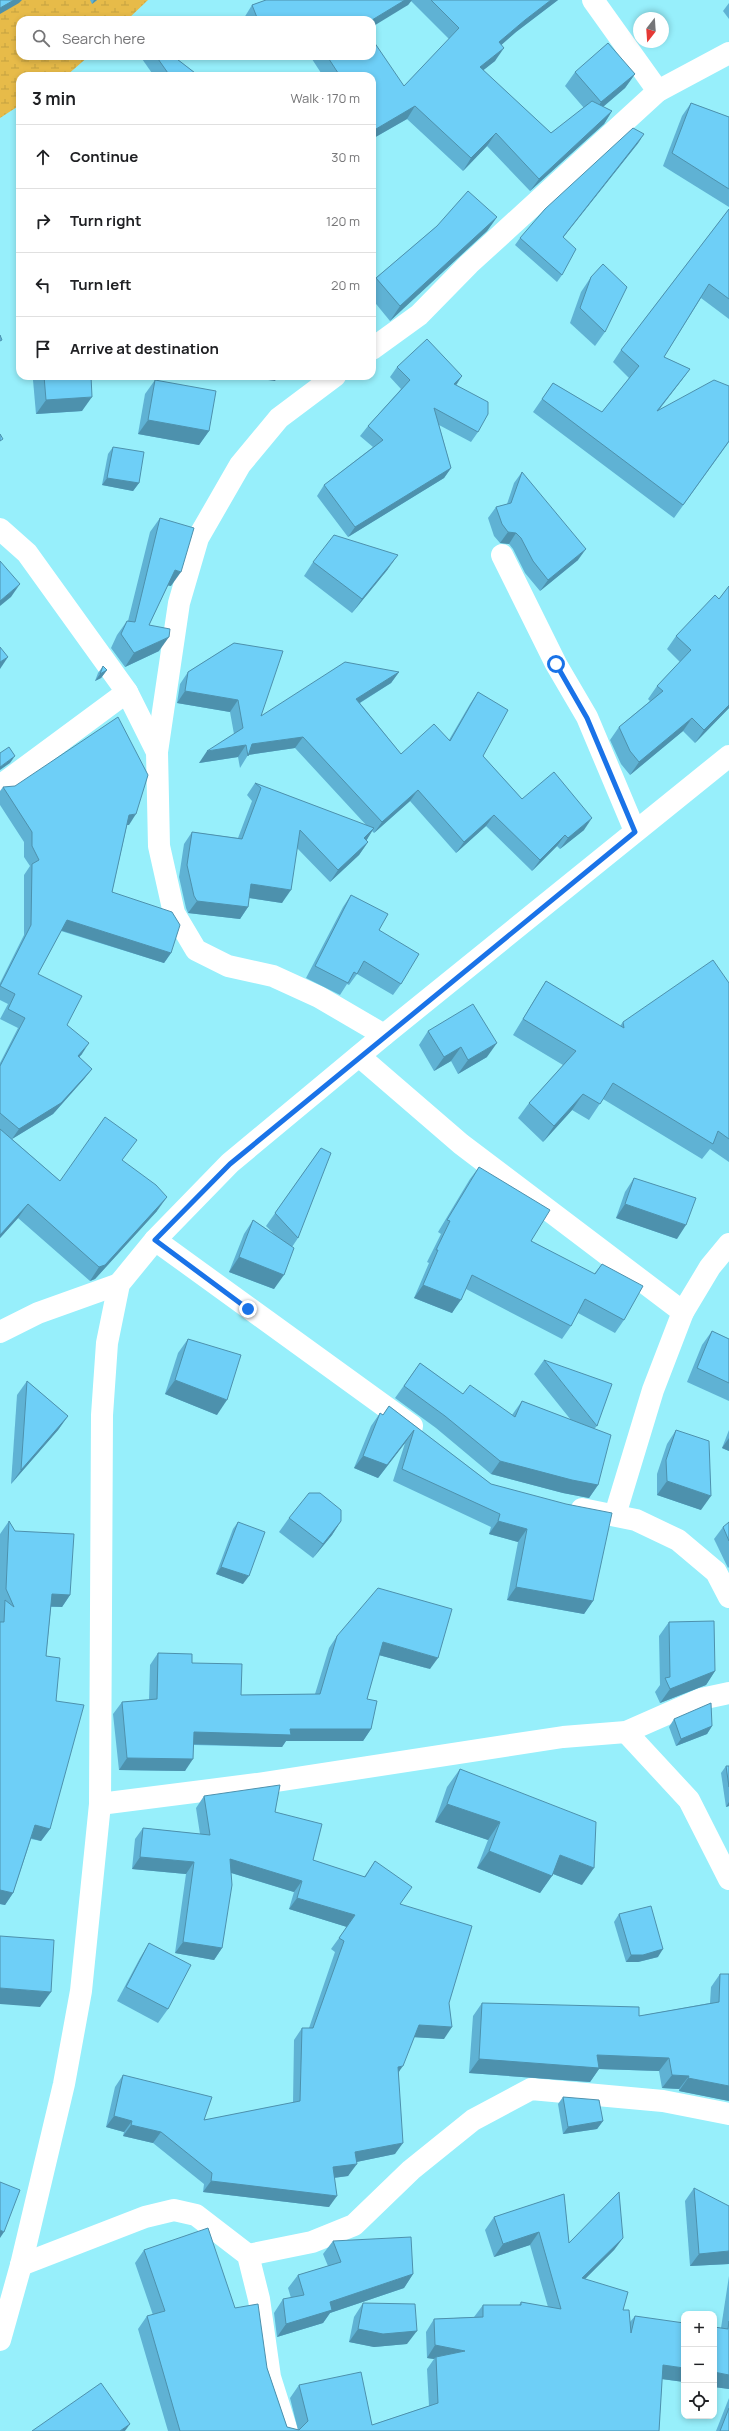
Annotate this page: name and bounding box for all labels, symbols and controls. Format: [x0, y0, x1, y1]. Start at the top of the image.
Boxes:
north arrow [633, 12, 669, 48]
search box [16, 16, 376, 60]
icon: search [30, 27, 52, 49]
text: Search here [62, 28, 145, 49]
text: 3 min [32, 87, 76, 110]
text: Walk · 170 m [290, 89, 360, 107]
icon: ahead [32, 146, 54, 168]
text: Continue [70, 146, 138, 167]
text: 30 m [331, 148, 360, 166]
icon: right [32, 210, 54, 232]
text: Turn right [70, 210, 141, 231]
text: 120 m [326, 212, 360, 230]
icon: left [32, 274, 54, 296]
text: Turn left [70, 274, 132, 295]
text: 20 m [331, 276, 360, 294]
icon: arrive [32, 338, 54, 360]
text: Arrive at destination [70, 338, 219, 359]
route start [547, 655, 565, 673]
route end [239, 1300, 257, 1318]
map controls [681, 2311, 717, 2419]
button: + [681, 2311, 717, 2347]
button: − [681, 2347, 717, 2383]
button: locate [681, 2383, 717, 2419]

